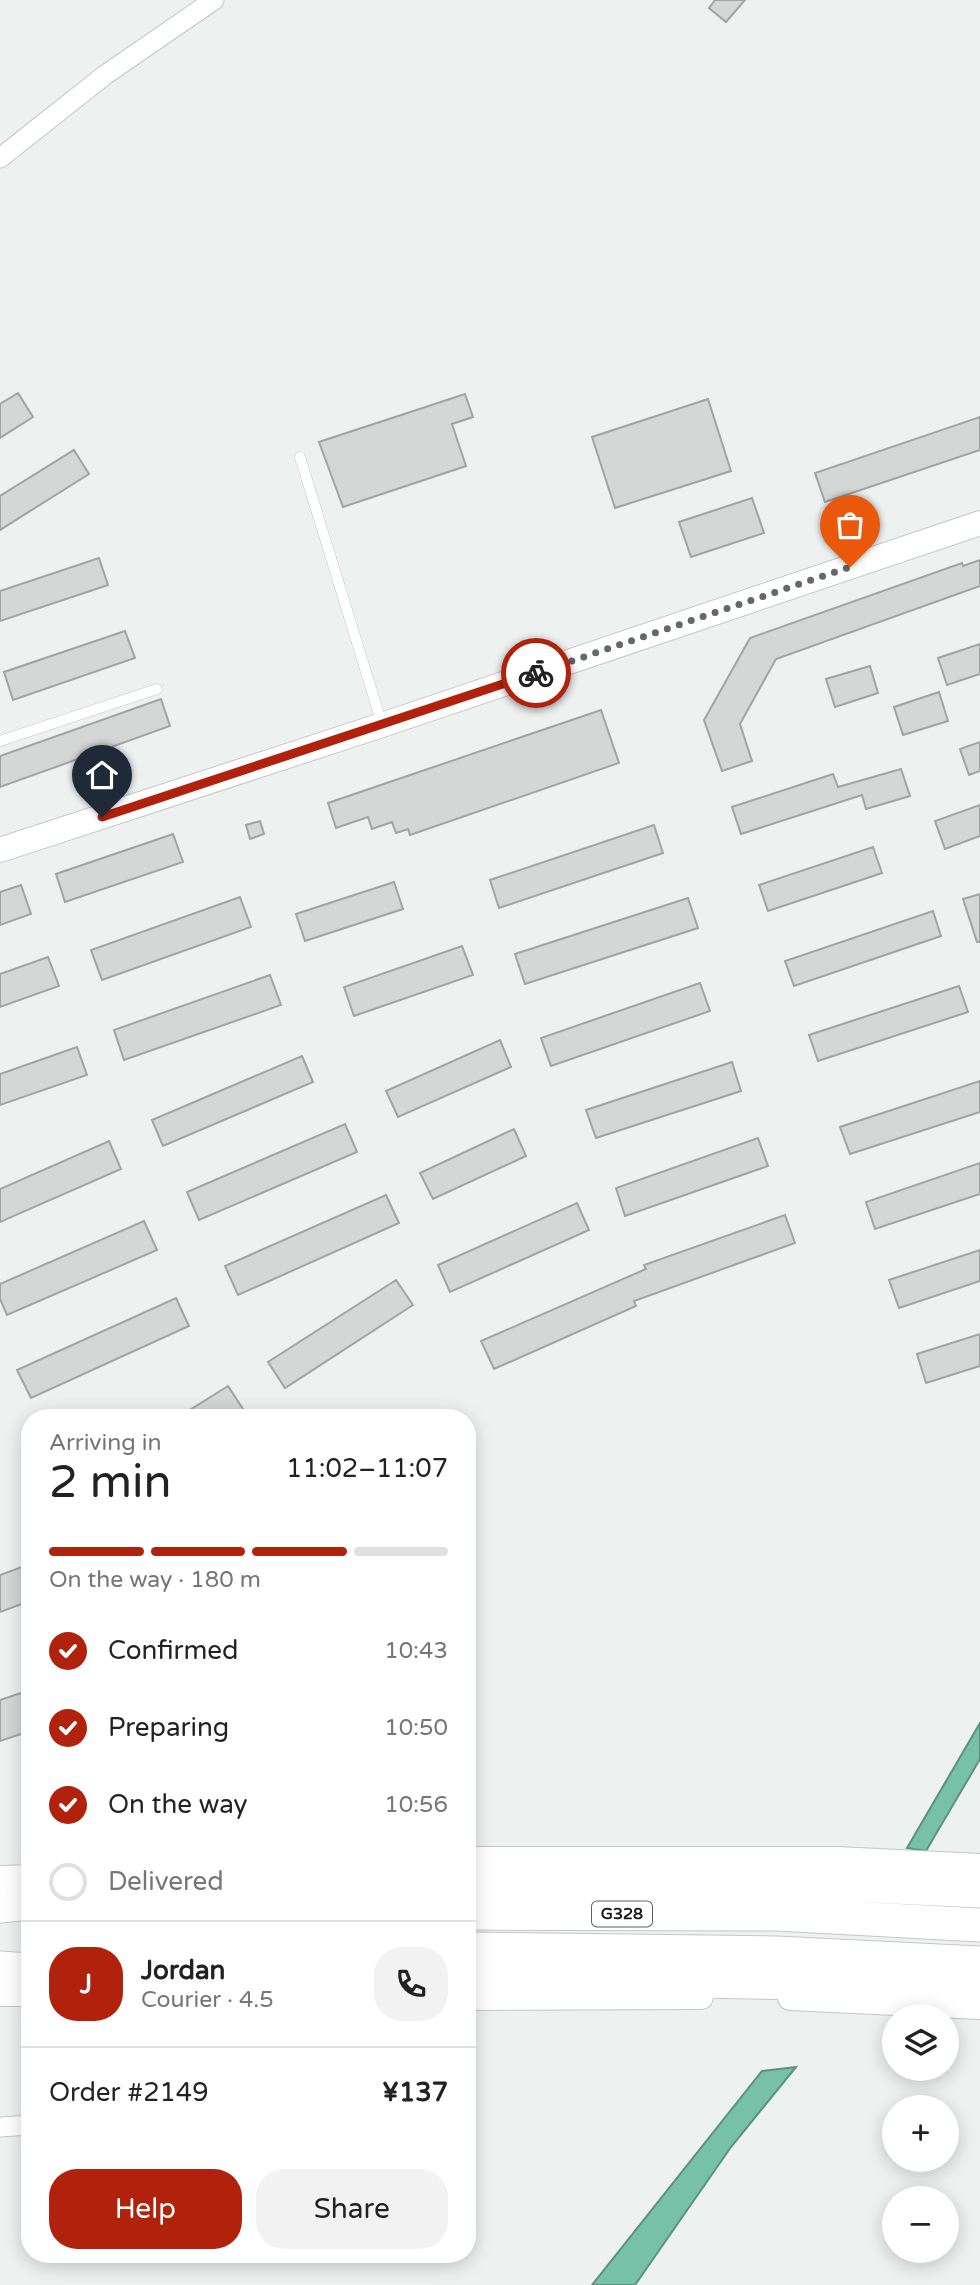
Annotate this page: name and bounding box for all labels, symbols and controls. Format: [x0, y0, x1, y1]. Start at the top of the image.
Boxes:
pin [820, 495, 880, 567]
icon: bag [831, 506, 869, 544]
courier [501, 638, 571, 708]
icon: bike [517, 654, 555, 692]
pin [72, 745, 132, 817]
icon: home [83, 756, 121, 794]
text: Arriving in [49, 1429, 162, 1457]
text: 11:02–11:07 [286, 1453, 448, 1484]
text: 2 min [49, 1455, 172, 1510]
text: On the way · 180 m [49, 1566, 261, 1594]
icon: check [49, 1632, 87, 1670]
text: Confirmed [108, 1635, 238, 1666]
text: 10:43 [384, 1637, 448, 1665]
icon: check [49, 1709, 87, 1747]
text: Preparing [108, 1712, 229, 1743]
text: 10:50 [384, 1714, 448, 1742]
icon: check [49, 1786, 87, 1824]
text: On the way [108, 1789, 248, 1820]
text: 10:56 [384, 1791, 448, 1819]
text: Delivered [108, 1866, 224, 1897]
road number: G328 [592, 1902, 652, 1926]
button: phone [374, 1947, 448, 2021]
text: Jordan [141, 1955, 225, 1986]
text: J [80, 1969, 92, 2000]
text: Courier · 4.5 [141, 1986, 274, 2014]
map controls [882, 2004, 959, 2263]
button: layers [882, 2004, 959, 2081]
text: Order #2149 [49, 2077, 209, 2108]
text: ¥137 [382, 2077, 448, 2108]
button: + [882, 2095, 959, 2172]
button: Help [49, 2169, 242, 2249]
button: Share [256, 2169, 448, 2249]
button: − [882, 2186, 959, 2263]

